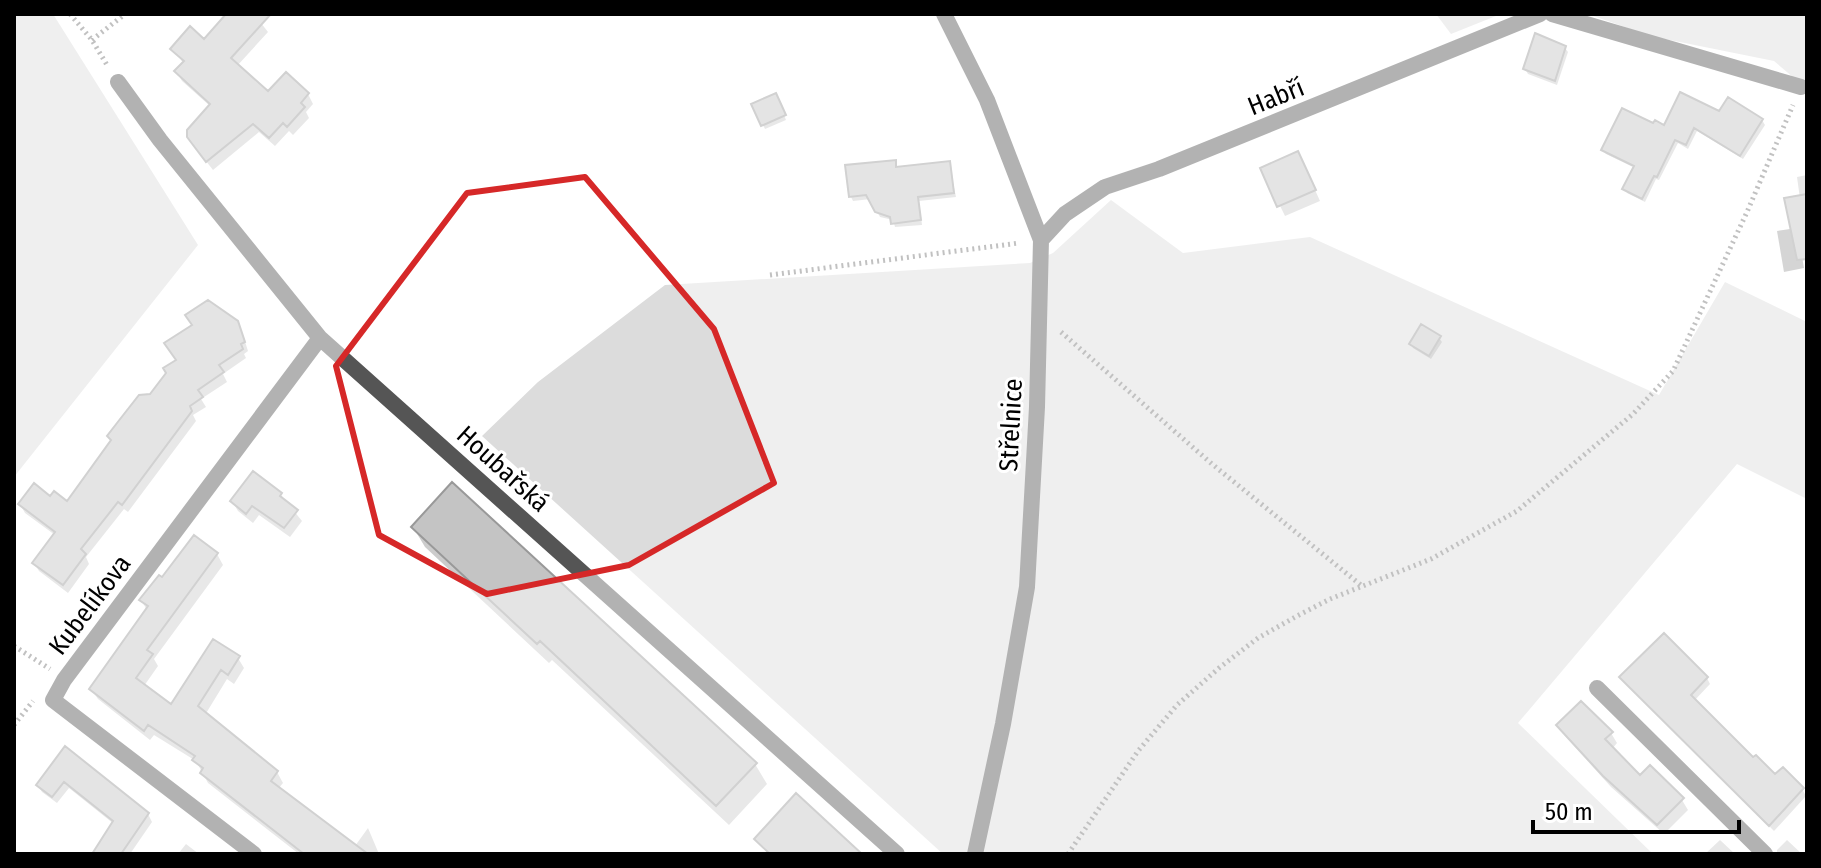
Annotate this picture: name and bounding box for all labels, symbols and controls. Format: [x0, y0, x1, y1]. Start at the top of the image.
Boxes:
street label: Habří [1243, 72, 1309, 122]
street label: Střelnice [993, 378, 1029, 472]
street label: Houbařská [450, 419, 556, 519]
street label: Kubelíkova [42, 549, 138, 661]
scale bar [1533, 784, 1739, 834]
text: 50 m [1545, 798, 1593, 826]

